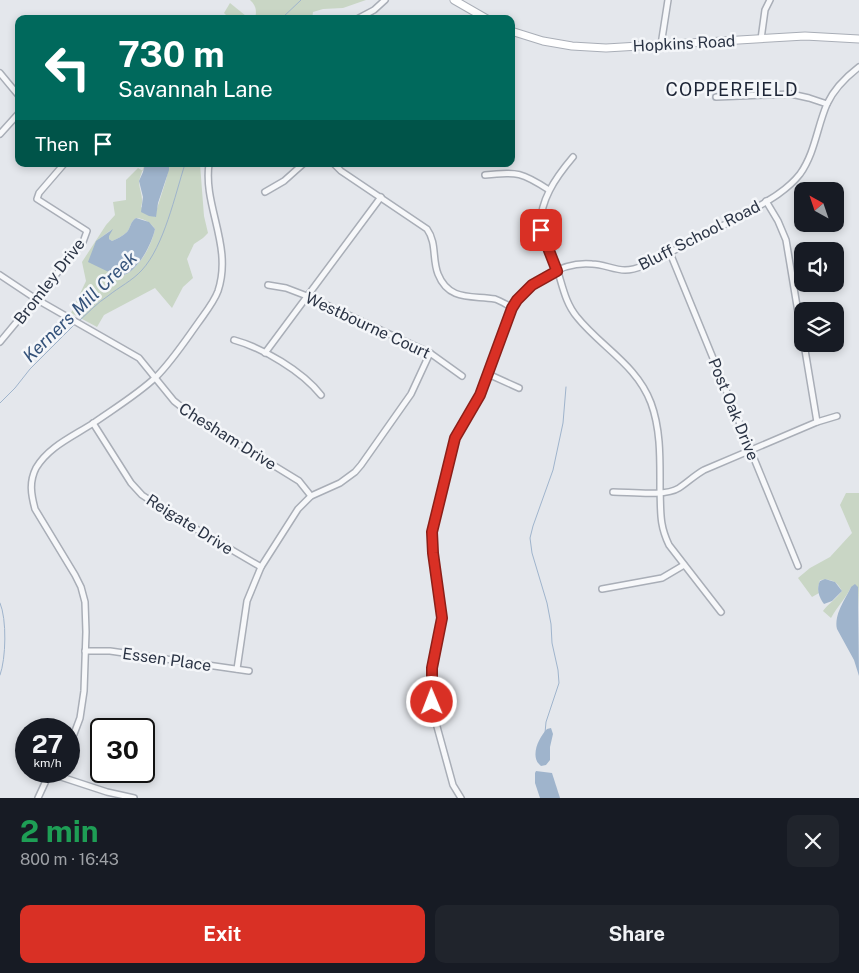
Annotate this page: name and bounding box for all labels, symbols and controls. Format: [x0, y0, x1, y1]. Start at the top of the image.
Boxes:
street label: Hopkins Road [632, 31, 736, 56]
text: 730 m [118, 34, 225, 75]
icon: left [35, 35, 100, 100]
text: Savannah Lane [118, 76, 273, 102]
district label: COPPERFIELD [666, 79, 798, 100]
icon: arrive [89, 130, 117, 158]
text: Then [35, 133, 79, 155]
north arrow [794, 182, 844, 232]
map controls [794, 182, 844, 352]
street label: Bluff School Road [635, 197, 763, 274]
pin [520, 209, 562, 251]
icon: arrive [527, 216, 555, 244]
street label: Bromley Drive [10, 235, 89, 328]
button: sound [794, 242, 844, 292]
water label: Kerners Mill Creek [18, 247, 141, 366]
street label: Westbourne Court [302, 288, 433, 363]
button: layers [794, 302, 844, 352]
street label: Post Oak Drive [704, 355, 763, 463]
street label: Chesham Drive [175, 399, 280, 474]
street label: Reigate Drive [143, 490, 237, 559]
street label: Essen Place [121, 644, 213, 675]
position arrow [405, 675, 457, 727]
speed limit sign: 30 [90, 718, 155, 783]
text: 27 [32, 729, 63, 759]
text: km/h [33, 756, 62, 770]
text: 2 min [20, 813, 99, 849]
button: close [787, 815, 839, 867]
text: 800 m · 16:43 [20, 850, 119, 869]
button: Exit [20, 905, 425, 963]
button: Share [435, 905, 839, 963]

